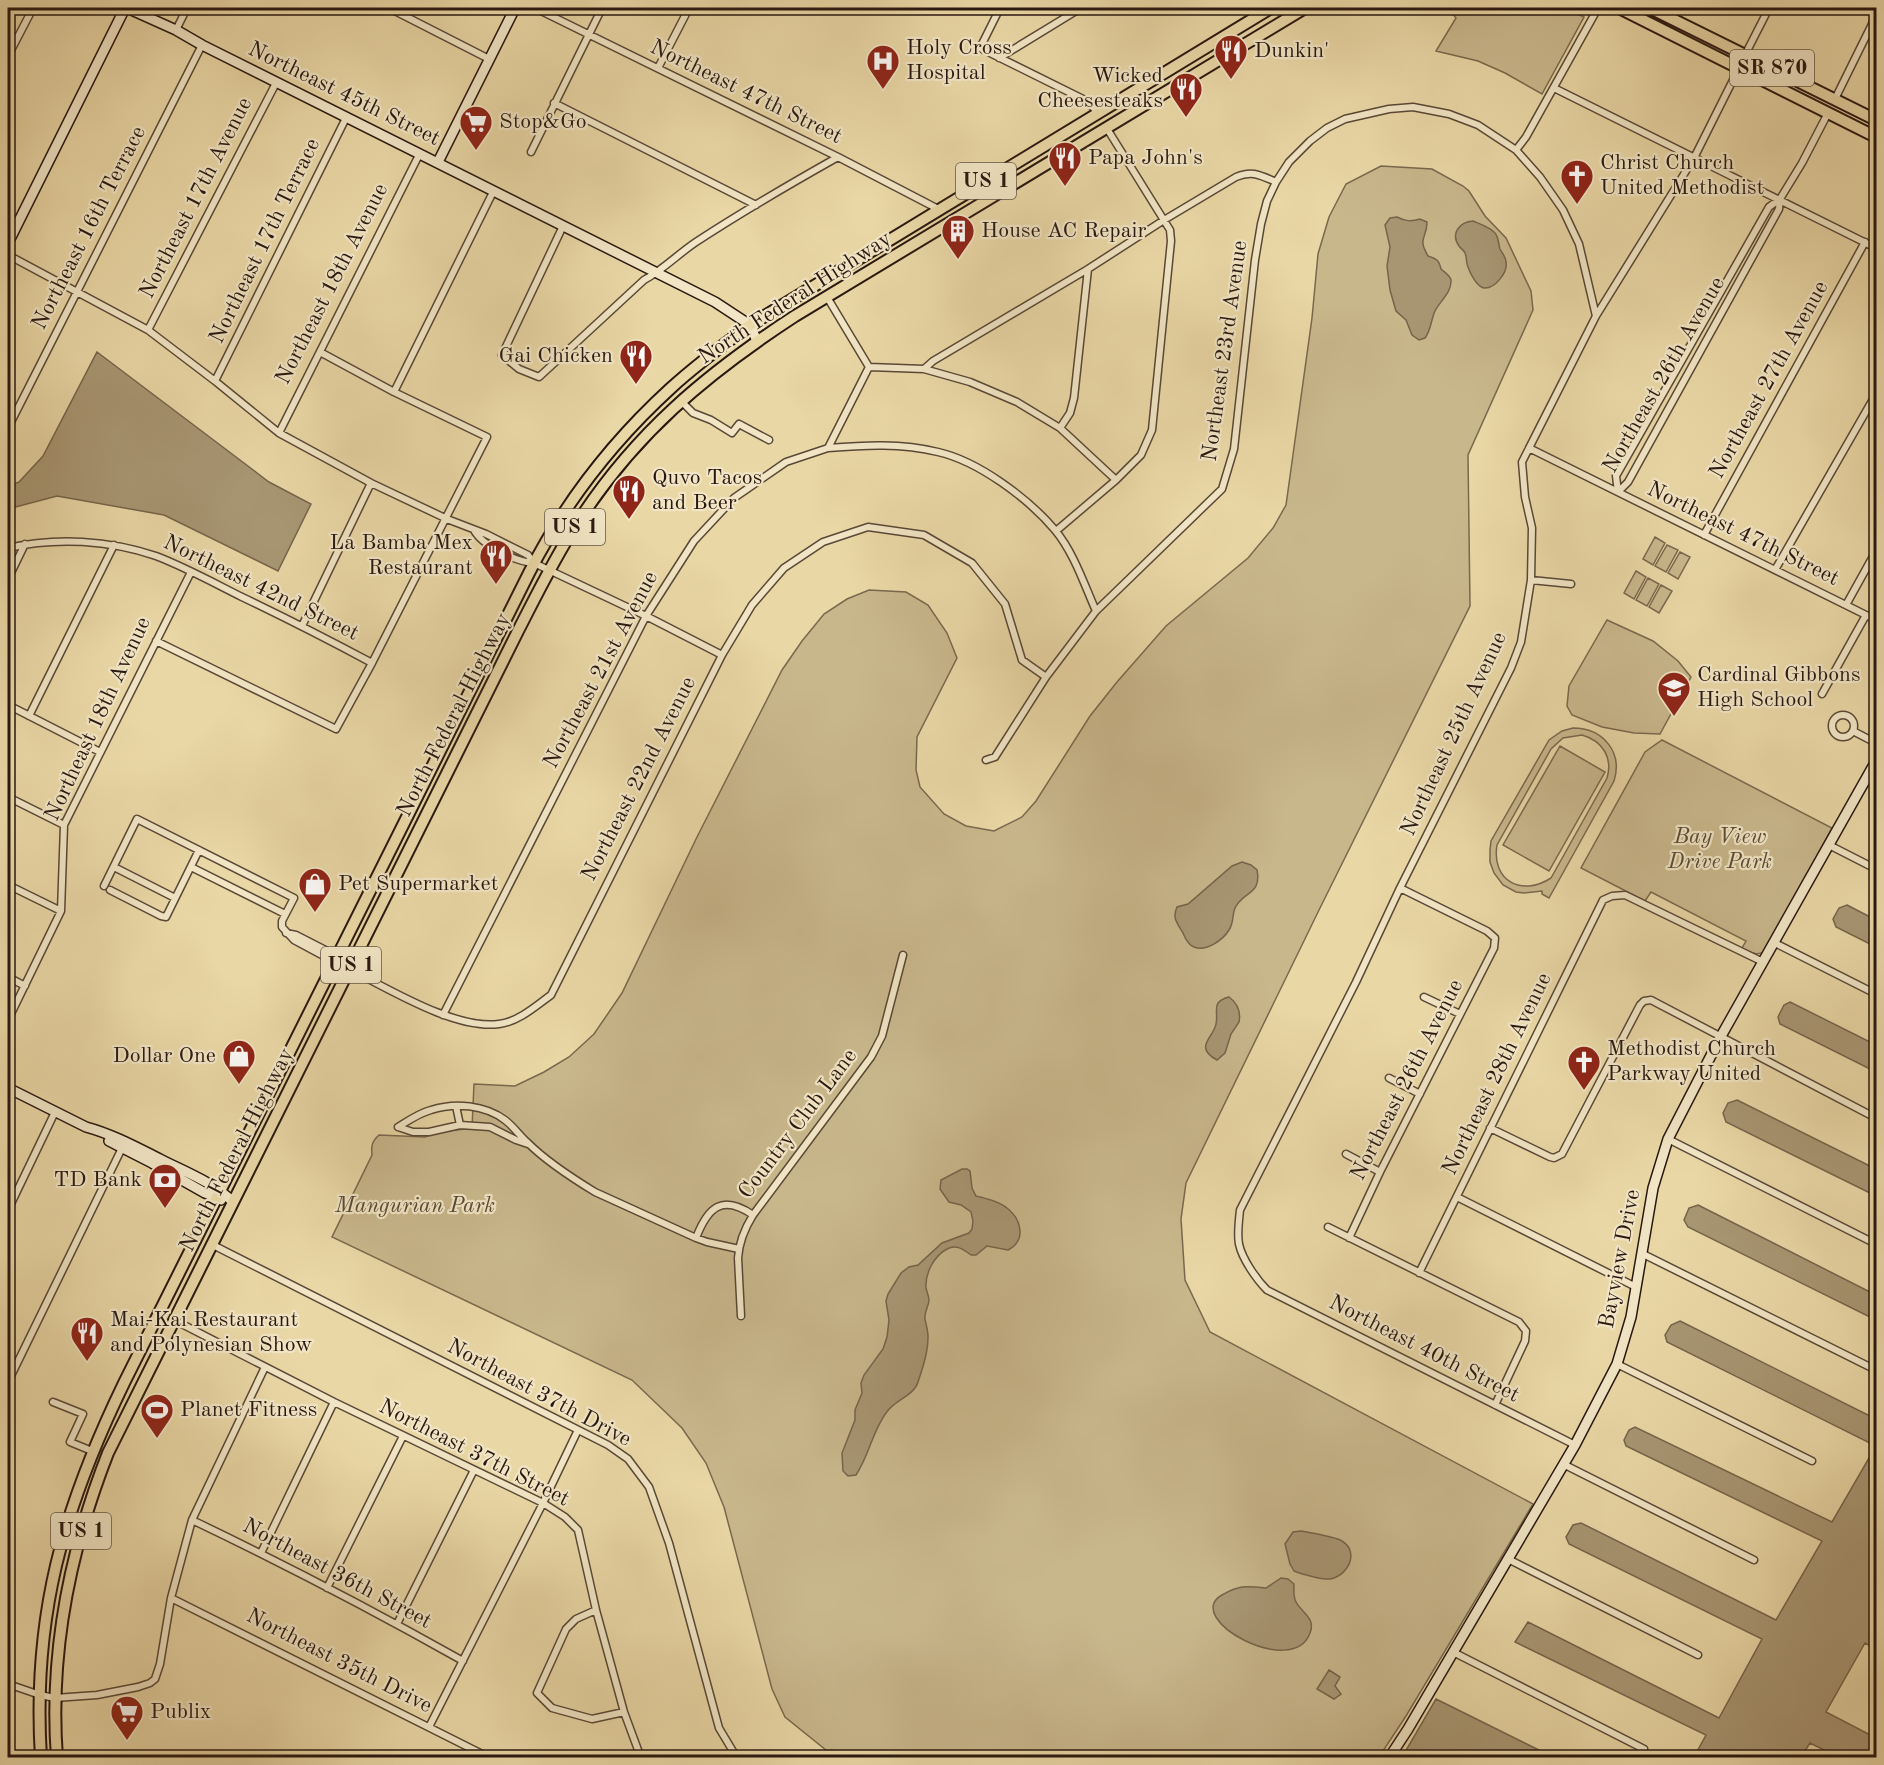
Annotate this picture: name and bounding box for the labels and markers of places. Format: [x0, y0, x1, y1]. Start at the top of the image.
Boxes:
restaurant icon: Dunkin' [1213, 33, 1249, 80]
place label: Holy Cross Hospital [906, 37, 1012, 84]
place label: Dunkin' [1254, 40, 1329, 62]
hospital icon: Holy Cross Hospital [865, 43, 901, 90]
place label: Wicked Cheesesteaks [1037, 65, 1163, 112]
restaurant icon: Wicked Cheesesteaks [1168, 71, 1204, 118]
supermarket icon: Stop&Go [458, 104, 494, 151]
place label: Stop&Go [499, 111, 587, 133]
restaurant icon: Papa John's [1047, 140, 1083, 187]
place label: Papa John's [1088, 147, 1203, 169]
place label: Christ Church United Methodist [1600, 152, 1764, 199]
church icon: Christ Church United Methodist [1559, 158, 1595, 205]
building icon: House AC Repair [940, 213, 976, 260]
place label: House AC Repair [981, 220, 1147, 242]
restaurant icon: Gai Chicken [618, 338, 654, 385]
place label: Gai Chicken [499, 345, 613, 367]
place label: Quvo Tacos and Beer [652, 467, 762, 514]
restaurant icon: Quvo Tacos and Beer [611, 473, 647, 520]
place label: La Bamba Mex Restaurant [329, 532, 473, 579]
restaurant icon: La Bamba Mex Restaurant [478, 538, 514, 585]
place label: Cardinal Gibbons High School [1697, 664, 1861, 711]
school or university icon: Cardinal Gibbons High School [1656, 670, 1692, 717]
shop icon: Pet Supermarket [297, 866, 333, 913]
place label: Pet Supermarket [338, 873, 498, 895]
shop icon: Dollar One [221, 1038, 257, 1085]
place label: Methodist Church Parkway United [1607, 1038, 1776, 1085]
church icon: Methodist Church Parkway United [1566, 1044, 1602, 1091]
place label: Dollar One [113, 1045, 216, 1067]
bank icon: TD Bank [147, 1162, 183, 1209]
place label: TD Bank [54, 1169, 142, 1191]
place label: Mai-Kai Restaurant and Polynesian Show [110, 1309, 312, 1356]
restaurant icon: Mai-Kai Restaurant and Polynesian Show [69, 1315, 105, 1362]
sports icon: Planet Fitness [139, 1392, 175, 1439]
place label: Planet Fitness [180, 1399, 317, 1421]
supermarket icon: Publix [109, 1694, 145, 1741]
place label: Publix [150, 1701, 211, 1723]

